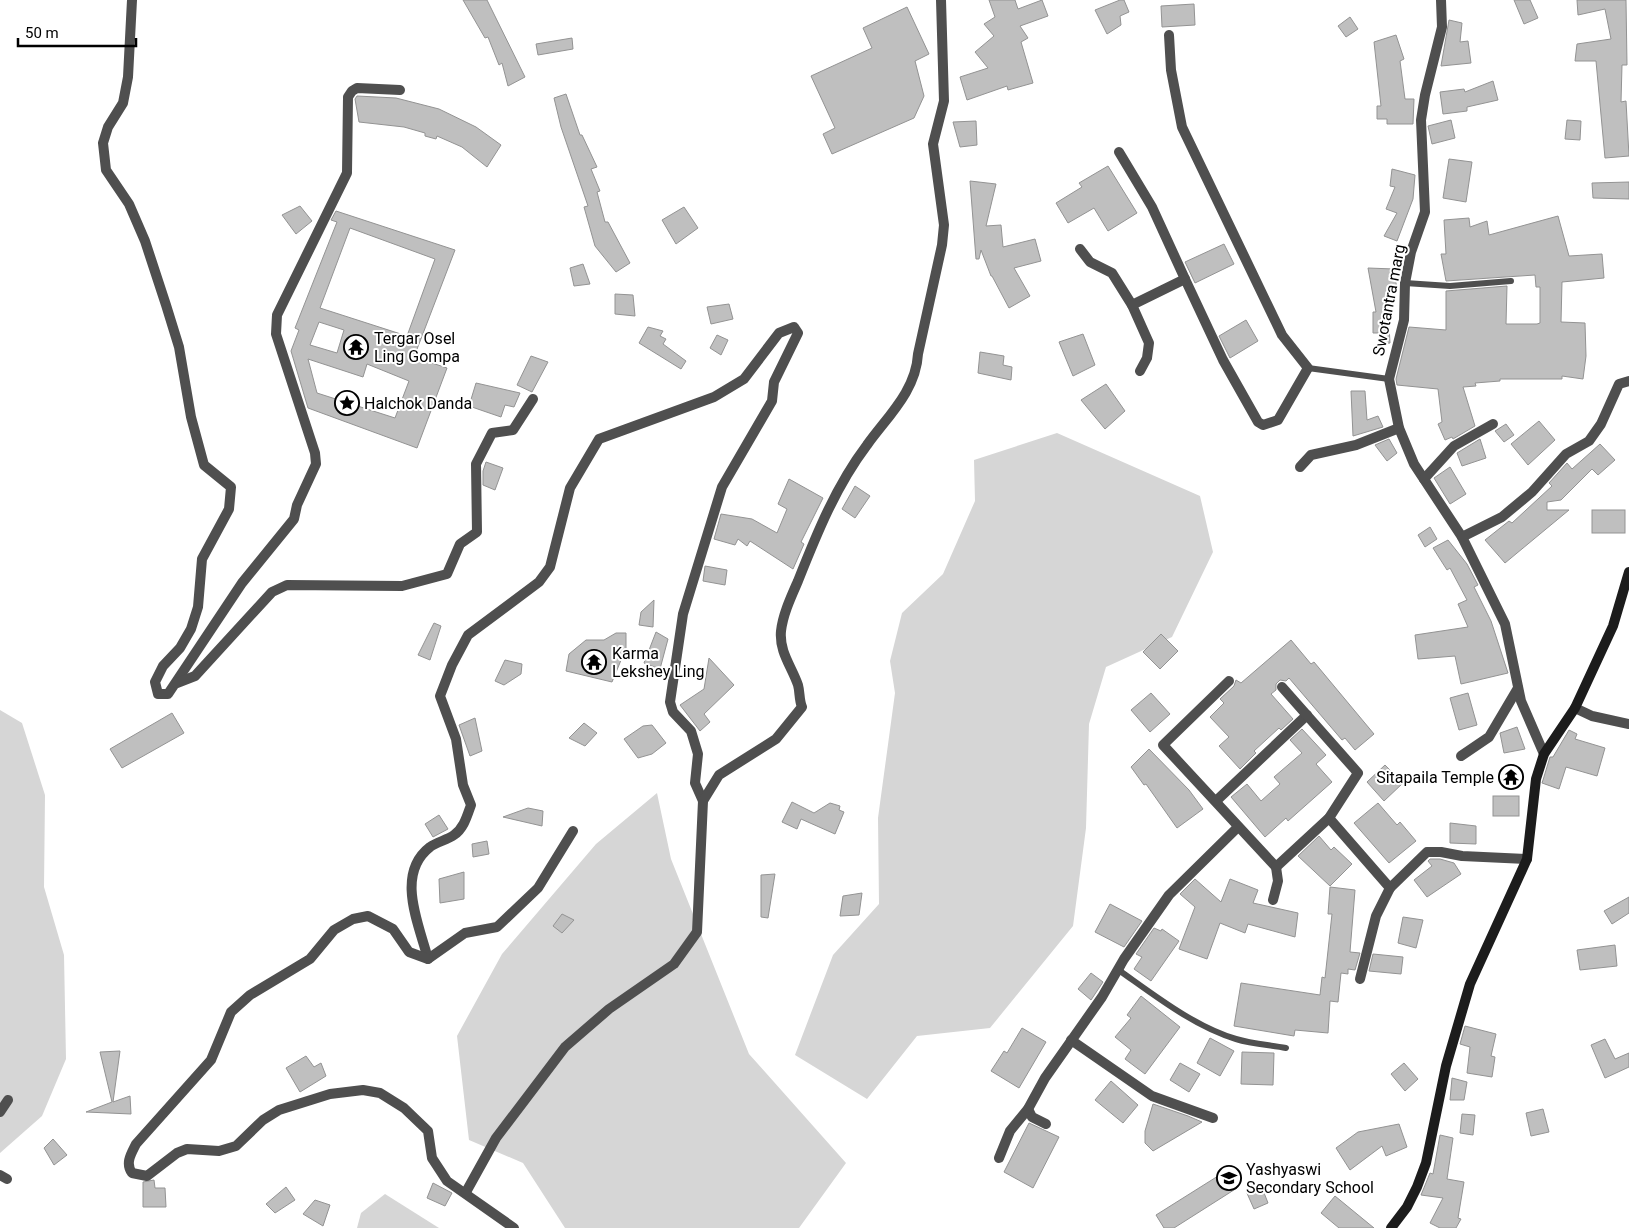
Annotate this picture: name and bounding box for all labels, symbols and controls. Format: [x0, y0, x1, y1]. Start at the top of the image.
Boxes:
scale bar [18, 15, 135, 47]
text: 50 m [25, 24, 59, 42]
street label: Swotantra marg [1369, 243, 1409, 357]
place label: Tergar Osel Ling Gompa [374, 329, 460, 366]
temple icon: Tergar Osel Ling Gompa [343, 334, 369, 360]
place icon: Halchok Danda [334, 390, 360, 416]
place label: Halchok Danda [364, 394, 472, 413]
place label: Karma Lekshey Ling [612, 644, 705, 681]
temple icon: Karma Lekshey Ling [581, 649, 607, 675]
temple icon: Sitapaila Temple [1498, 764, 1524, 790]
place label: Sitapaila Temple [1376, 768, 1494, 787]
place label: Yashyaswi Secondary School [1246, 1160, 1374, 1197]
school or university icon: Yashyaswi Secondary School [1216, 1165, 1242, 1191]

